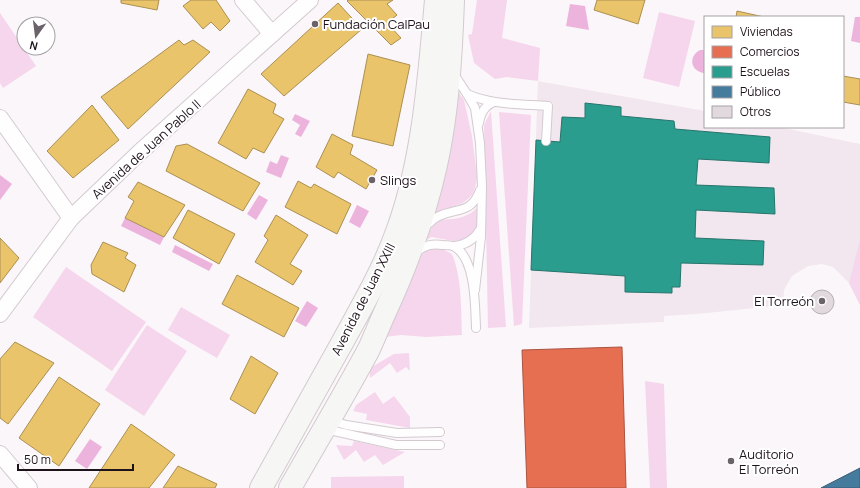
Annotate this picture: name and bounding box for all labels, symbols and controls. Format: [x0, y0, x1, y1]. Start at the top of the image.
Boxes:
place label: Fundación CalPau [323, 15, 430, 33]
north arrow [16, 16, 56, 56]
legend [704, 16, 844, 128]
marker: Fundación CalPau [310, 19, 320, 29]
text: Viviendas [740, 23, 793, 40]
text: N [28, 38, 39, 54]
text: Comercios [740, 43, 800, 60]
text: Escuelas [740, 63, 790, 80]
text: Público [740, 83, 781, 100]
street label: Avenida de Juan Pablo II [88, 95, 204, 203]
text: Otros [740, 103, 771, 120]
place label: Slings [380, 171, 417, 189]
marker: Slings [367, 175, 377, 185]
street label: Avenida de Juan XXIII [327, 240, 399, 358]
place label: El Torreón [754, 292, 814, 310]
marker: El Torreón [817, 296, 827, 306]
place label: Auditorio El Torreón [739, 445, 799, 478]
scale bar [18, 446, 133, 472]
text: 50 m [24, 451, 51, 468]
marker: Auditorio El Torreón [726, 456, 736, 466]

